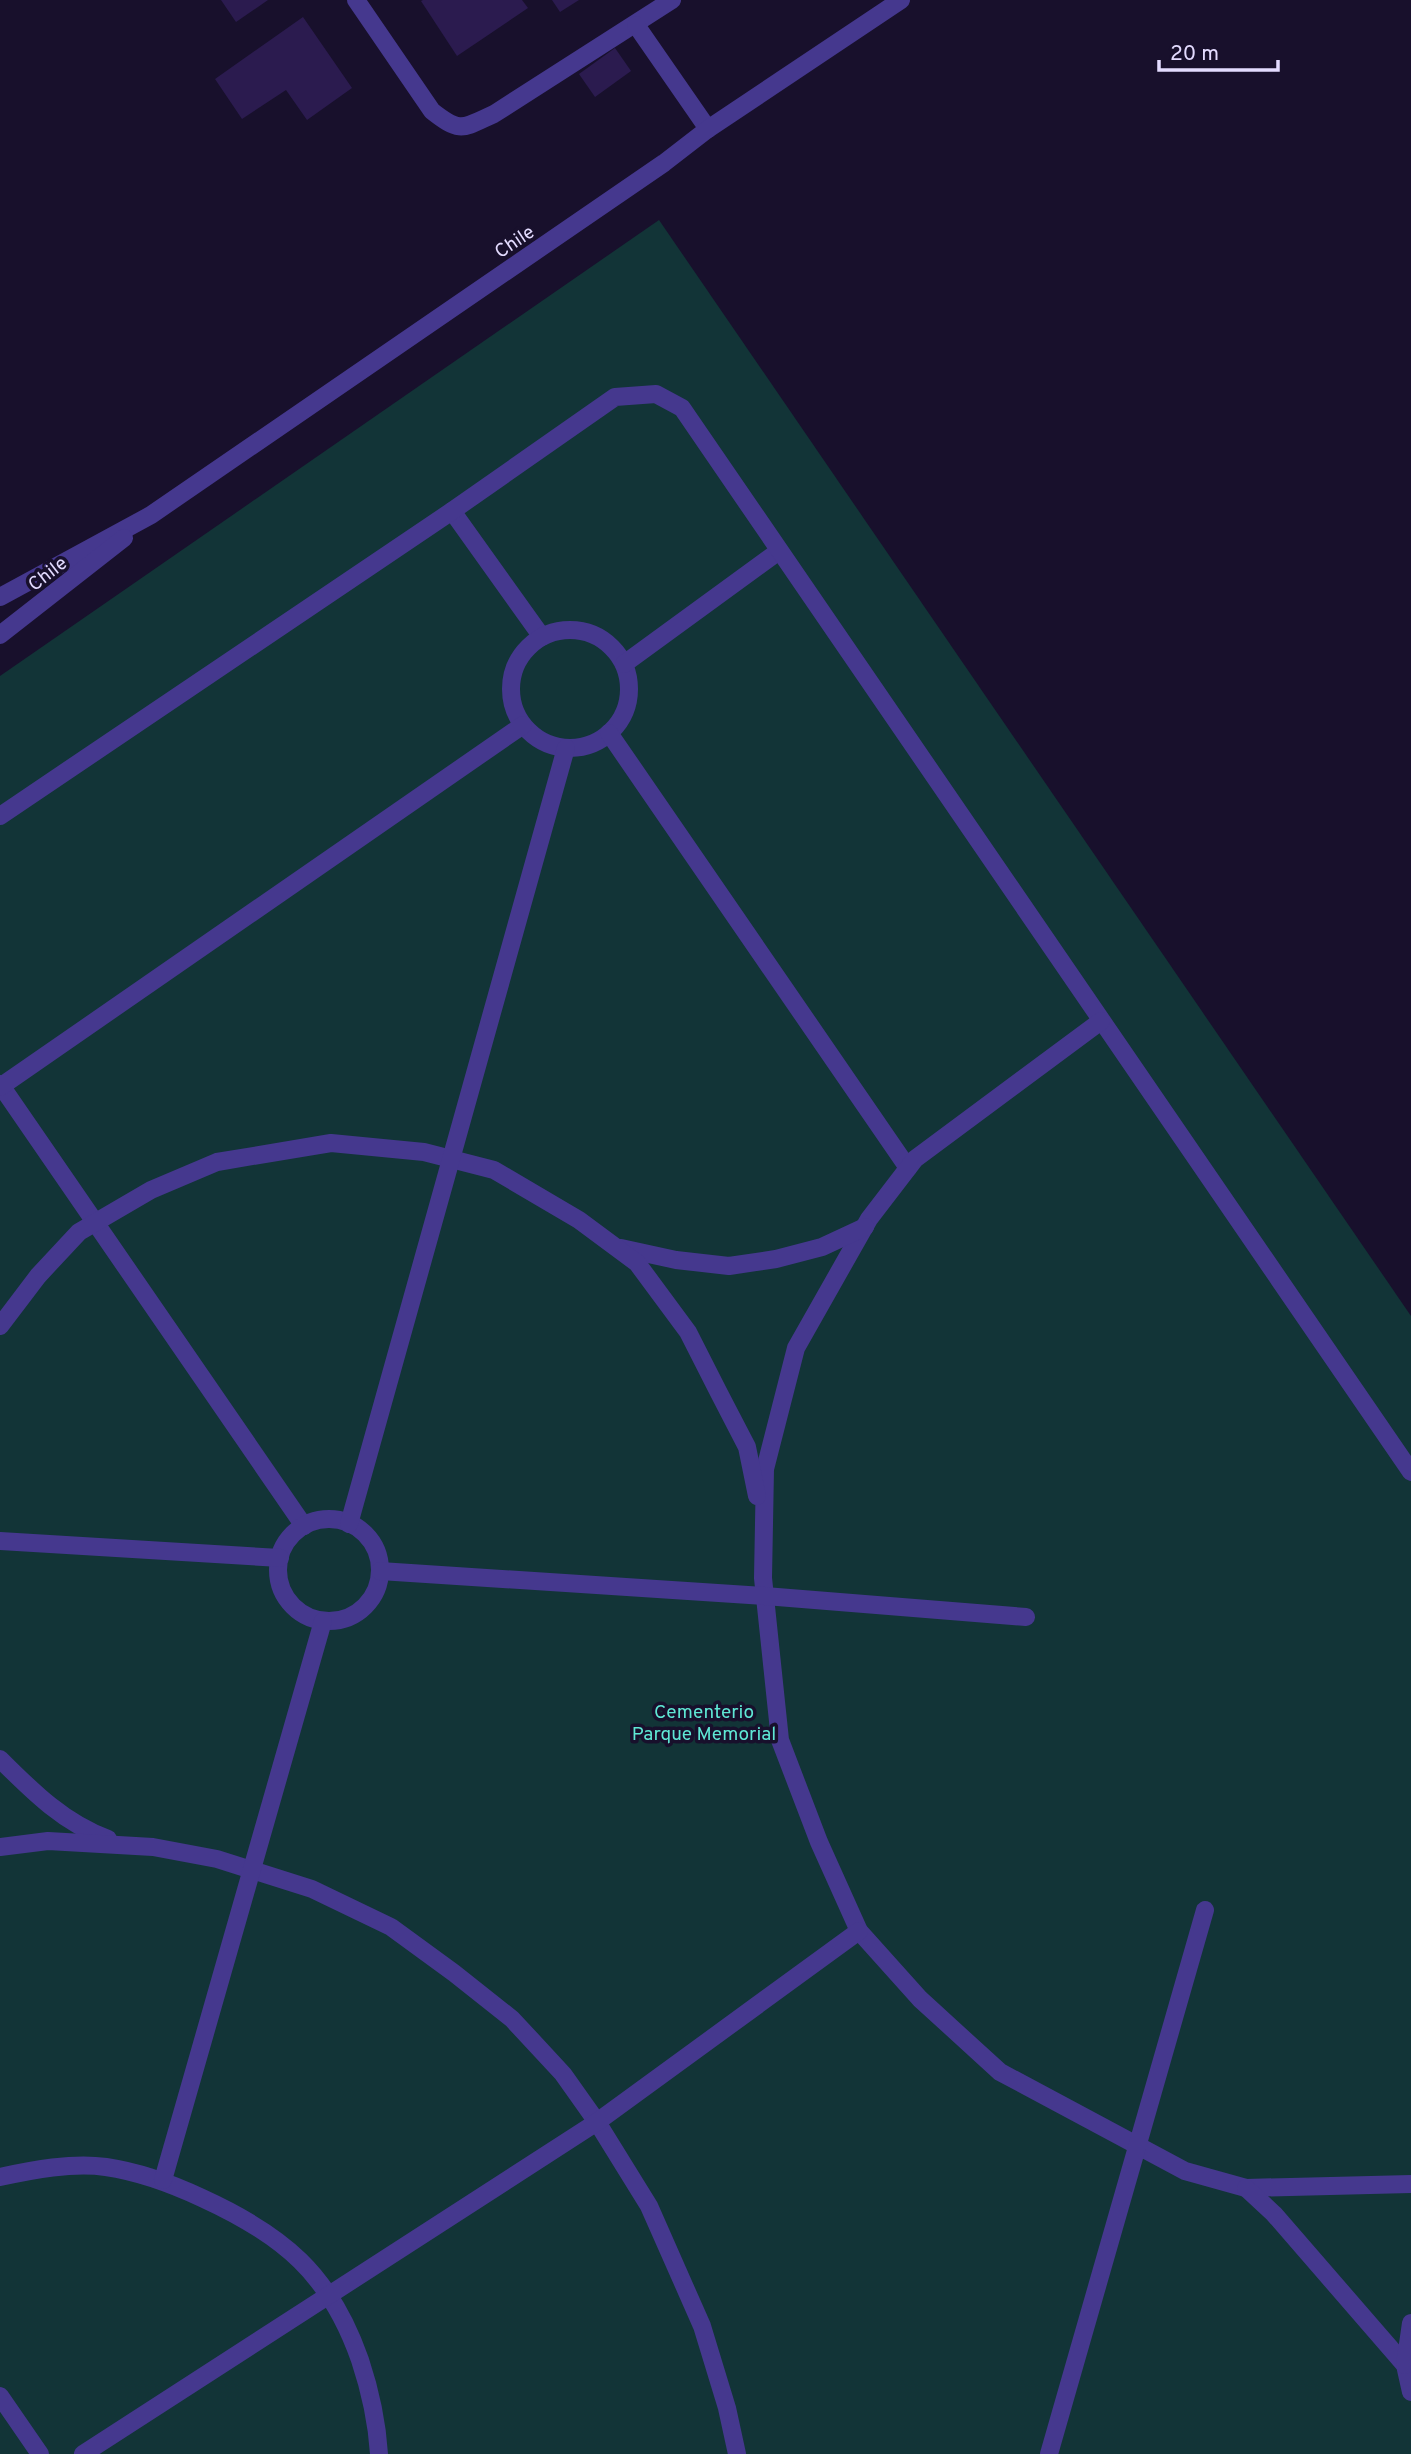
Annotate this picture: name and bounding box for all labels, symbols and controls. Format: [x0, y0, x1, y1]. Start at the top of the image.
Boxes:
scale bar [1159, 28, 1278, 72]
text: 20 m [1170, 41, 1219, 68]
street label: Chile [491, 221, 540, 265]
street label: Chile [24, 552, 73, 597]
park label: Cementerio Parque Memorial [632, 1701, 776, 1747]

